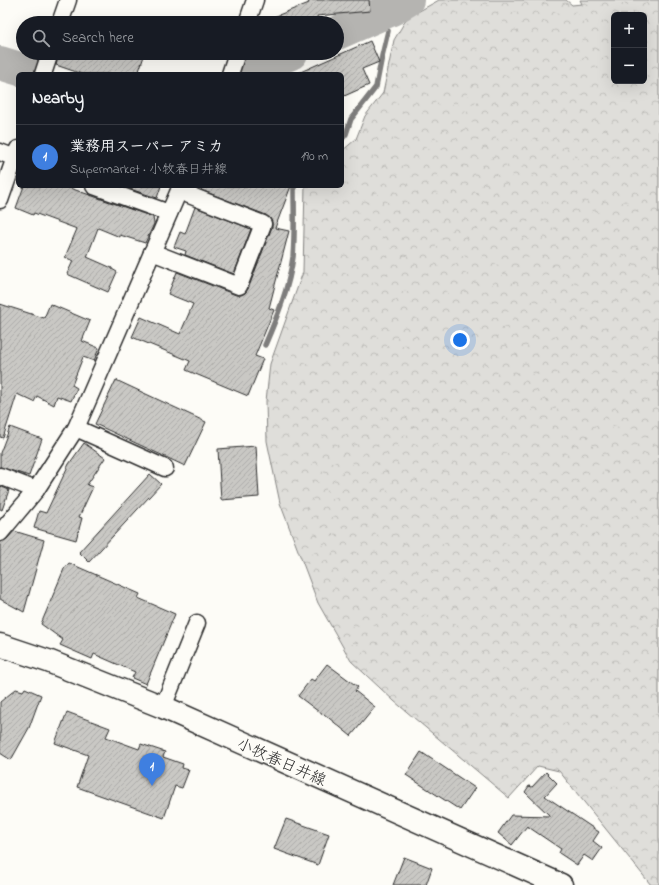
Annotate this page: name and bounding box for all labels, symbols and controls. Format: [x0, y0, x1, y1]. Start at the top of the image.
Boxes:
map controls [611, 12, 647, 84]
button: + [611, 12, 647, 48]
search box [16, 16, 344, 60]
icon: search [30, 27, 52, 49]
text: Search here [62, 27, 134, 49]
button: − [611, 48, 647, 84]
text: Nearby [32, 86, 84, 111]
text: 業務用スーパー アミカ [70, 136, 223, 158]
text: 1 [43, 147, 47, 166]
text: 190 m [301, 147, 328, 166]
text: Supermarket · 小牧春日井線 [70, 160, 227, 179]
your location [450, 330, 470, 350]
street label: 小牧春日井線 [232, 732, 330, 793]
pin: 1 [139, 753, 165, 786]

